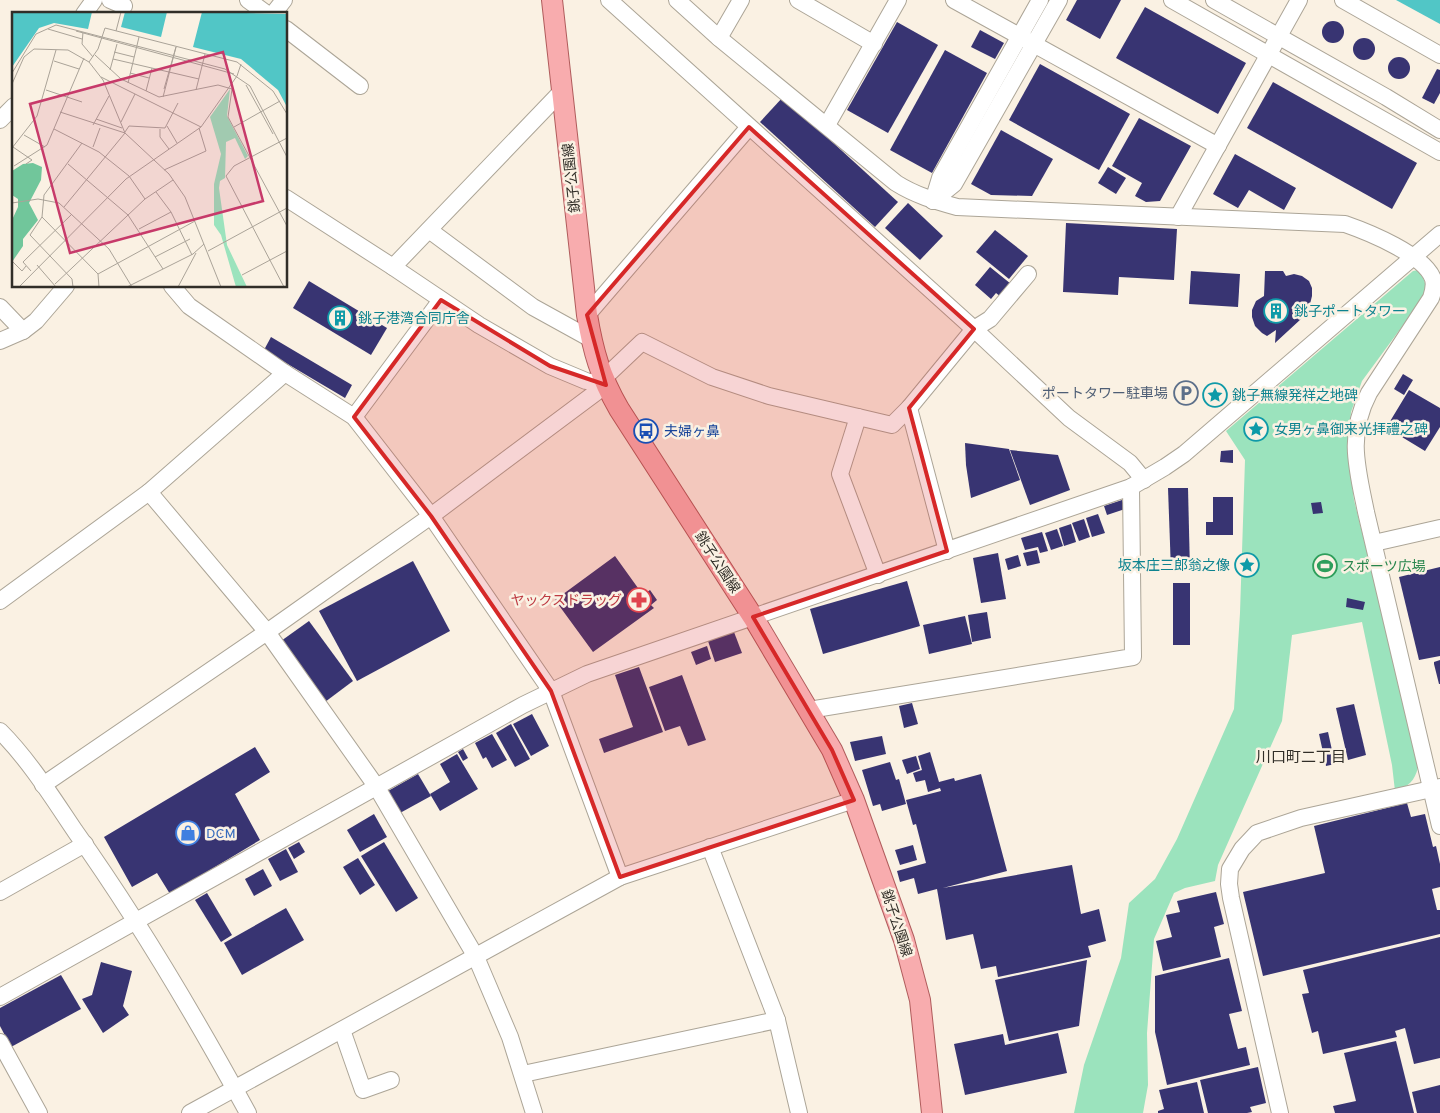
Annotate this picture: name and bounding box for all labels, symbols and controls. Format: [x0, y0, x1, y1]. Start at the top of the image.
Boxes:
inset map [12, 12, 288, 288]
street label: 銚子公園線 [560, 142, 585, 214]
building icon: 銚子ポートタワー [1263, 298, 1289, 324]
place label: 銚子ポートタワー [1294, 304, 1406, 321]
building icon: 銚子港湾合同庁舎 [327, 305, 353, 331]
place label: 銚子港湾合同庁舎 [358, 311, 470, 328]
parking icon: ポートタワー駐車場 [1173, 380, 1199, 406]
place icon: 銚子無線発祥之地碑 [1202, 382, 1228, 408]
place label: ポートタワー駐車場 [1042, 386, 1168, 403]
place label: 銚子無線発祥之地碑 [1232, 388, 1358, 405]
place icon: 女男ヶ鼻御来光拝禮之碑 [1243, 416, 1269, 442]
bus stop icon: 夫婦ヶ鼻 [633, 418, 659, 444]
place label: 女男ヶ鼻御来光拝禮之碑 [1274, 422, 1428, 439]
place label: 夫婦ヶ鼻 [664, 424, 720, 441]
street label: 銚子公園線 [691, 529, 743, 597]
place icon: 坂本庄三郎翁之像 [1234, 552, 1260, 578]
sports icon: スポーツ広場 [1312, 553, 1338, 579]
place label: 坂本庄三郎翁之像 [1118, 557, 1230, 575]
place label: スポーツ広場 [1342, 559, 1426, 576]
pharmacy icon: ヤックスドラッグ [626, 587, 652, 613]
place label: ヤックスドラッグ [510, 593, 622, 610]
district label: 川口町二丁目 [1256, 749, 1346, 768]
shop icon: DCM [175, 820, 201, 846]
place label: DCM [206, 826, 236, 843]
street label: 銚子公園線 [877, 888, 914, 959]

